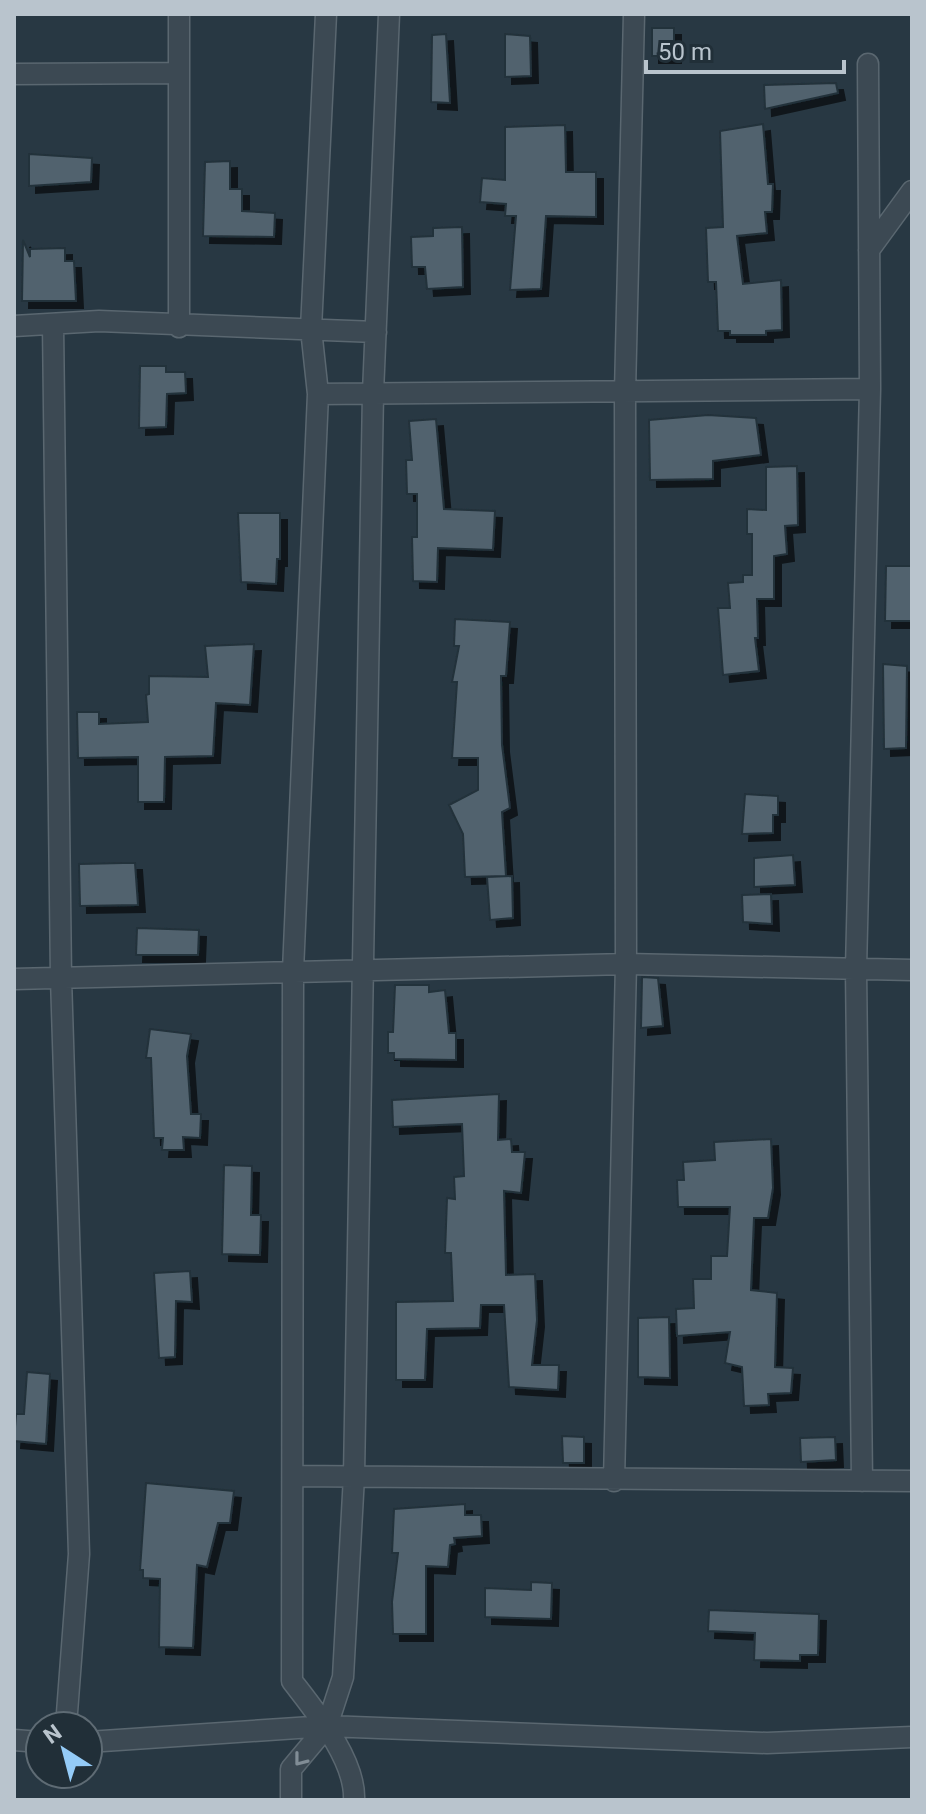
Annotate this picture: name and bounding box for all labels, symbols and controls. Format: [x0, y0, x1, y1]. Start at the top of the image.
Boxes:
scale bar [646, 24, 844, 74]
text: 50 m [658, 38, 712, 66]
north arrow [24, 1710, 104, 1790]
text: N [39, 1720, 66, 1749]
one-way arrow [295, 1751, 309, 1766]

